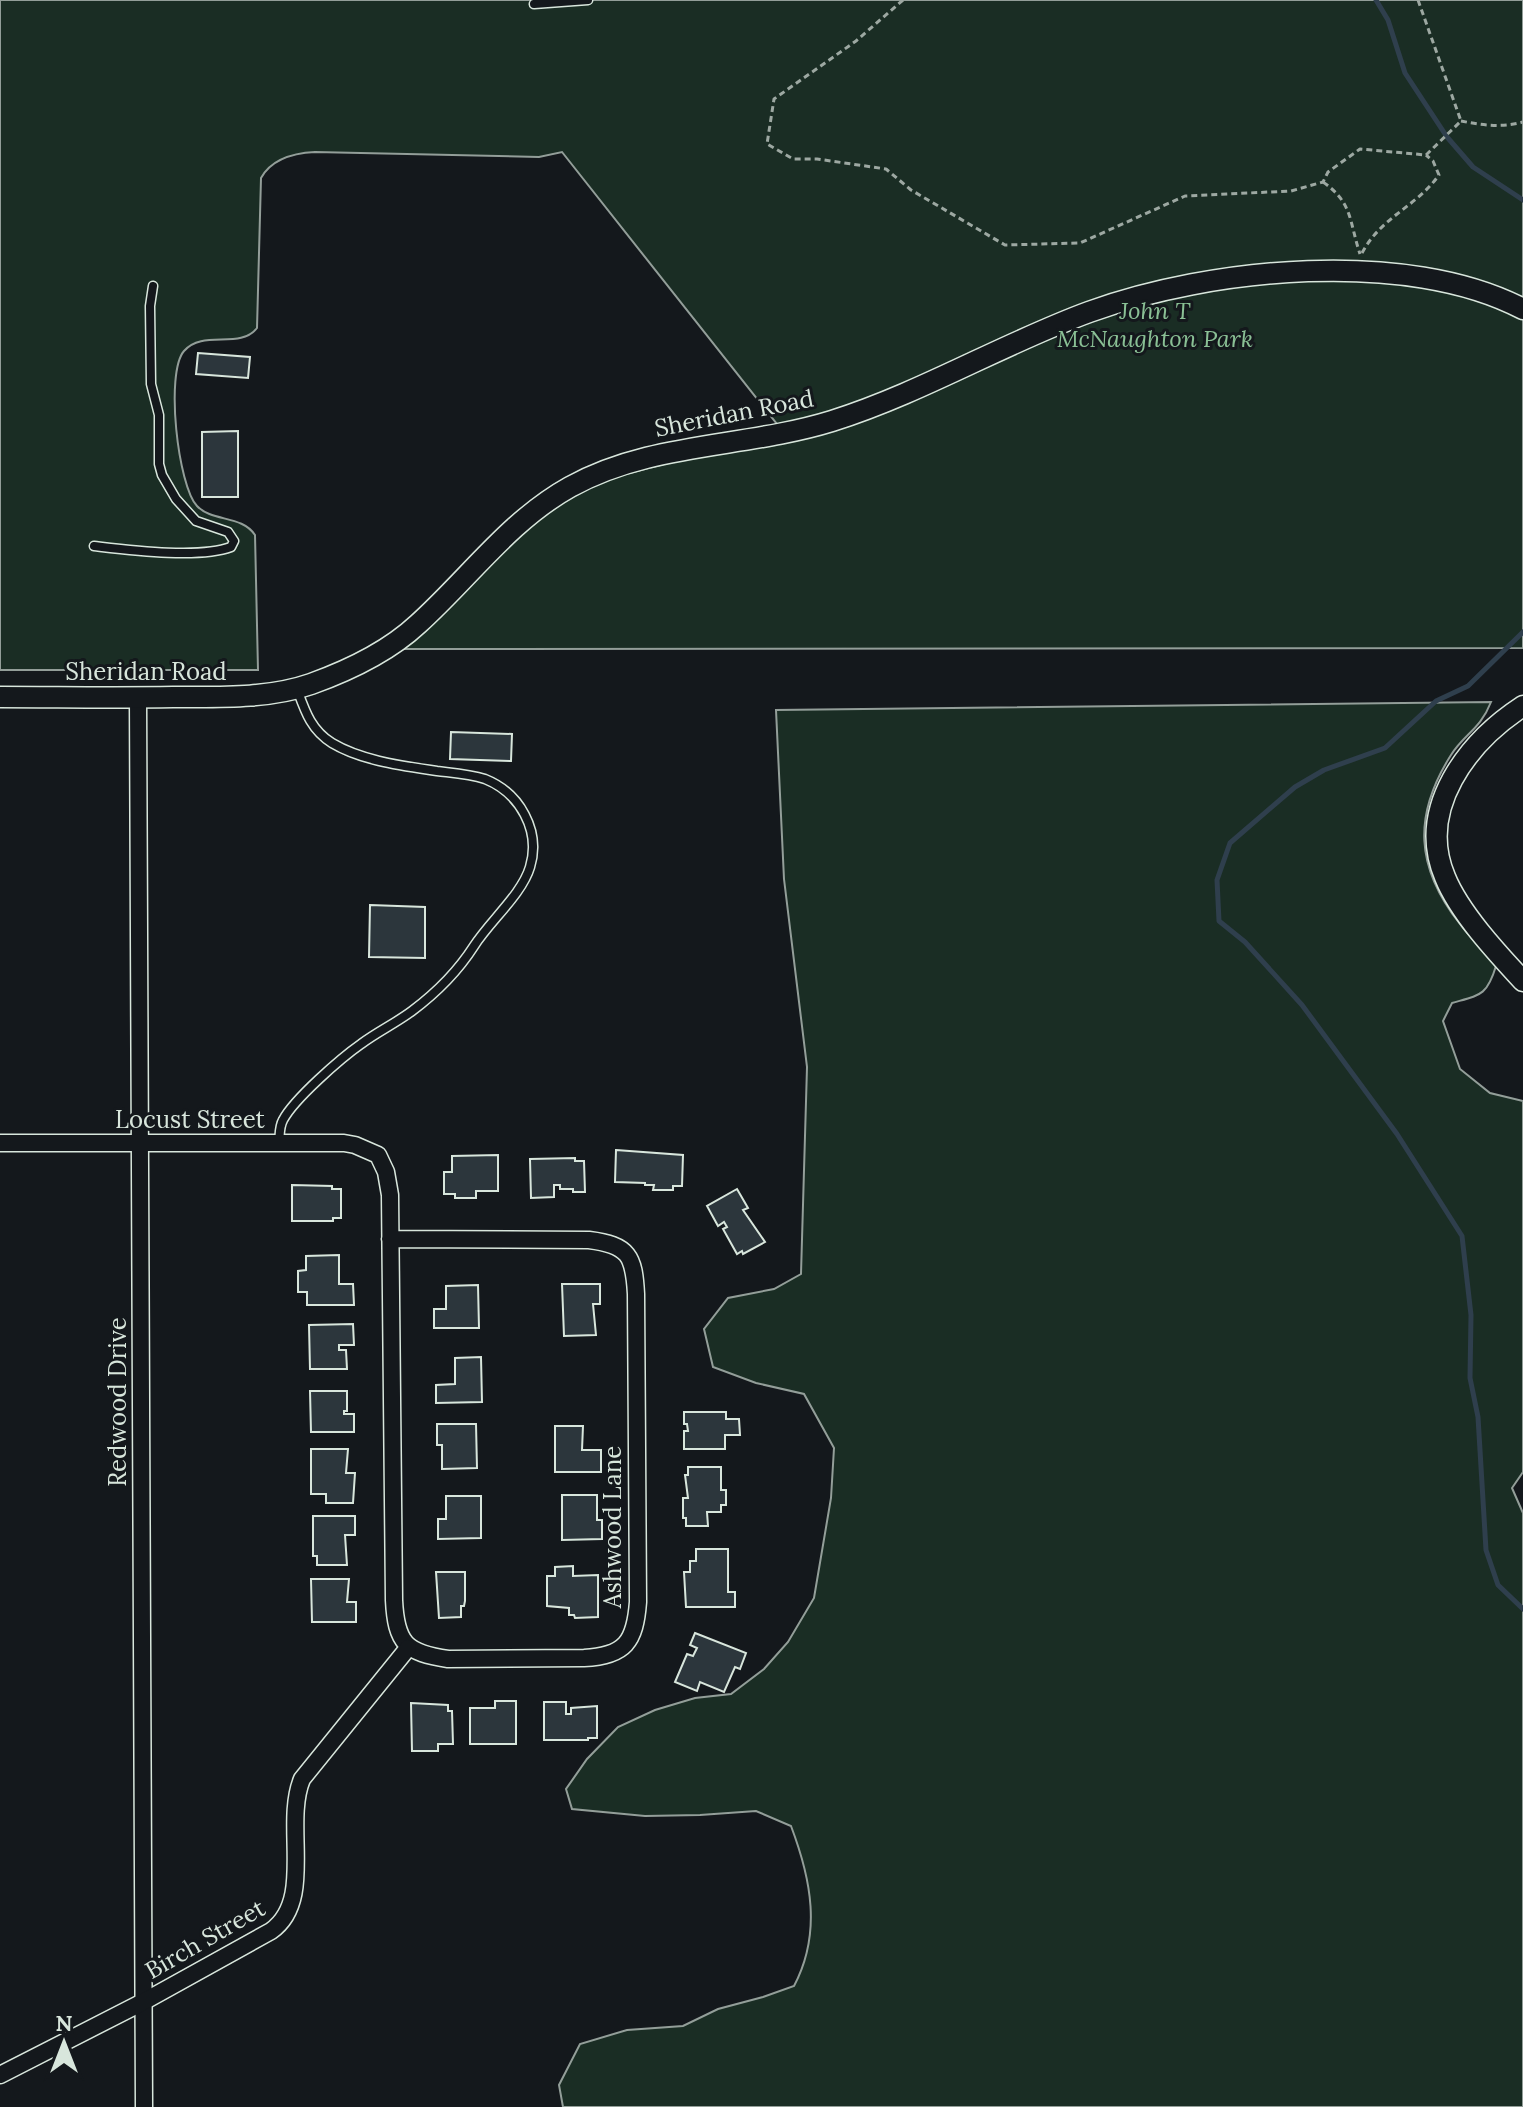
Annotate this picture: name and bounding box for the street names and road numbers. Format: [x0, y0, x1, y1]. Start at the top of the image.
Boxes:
street label: Sheridan Road [652, 382, 816, 444]
street label: Sheridan Road [65, 656, 227, 687]
street label: Locust Street [115, 1104, 266, 1135]
street label: Redwood Drive [102, 1317, 133, 1487]
street label: Ashwood Lane [597, 1446, 628, 1609]
street label: Birch Street [140, 1892, 271, 1986]

